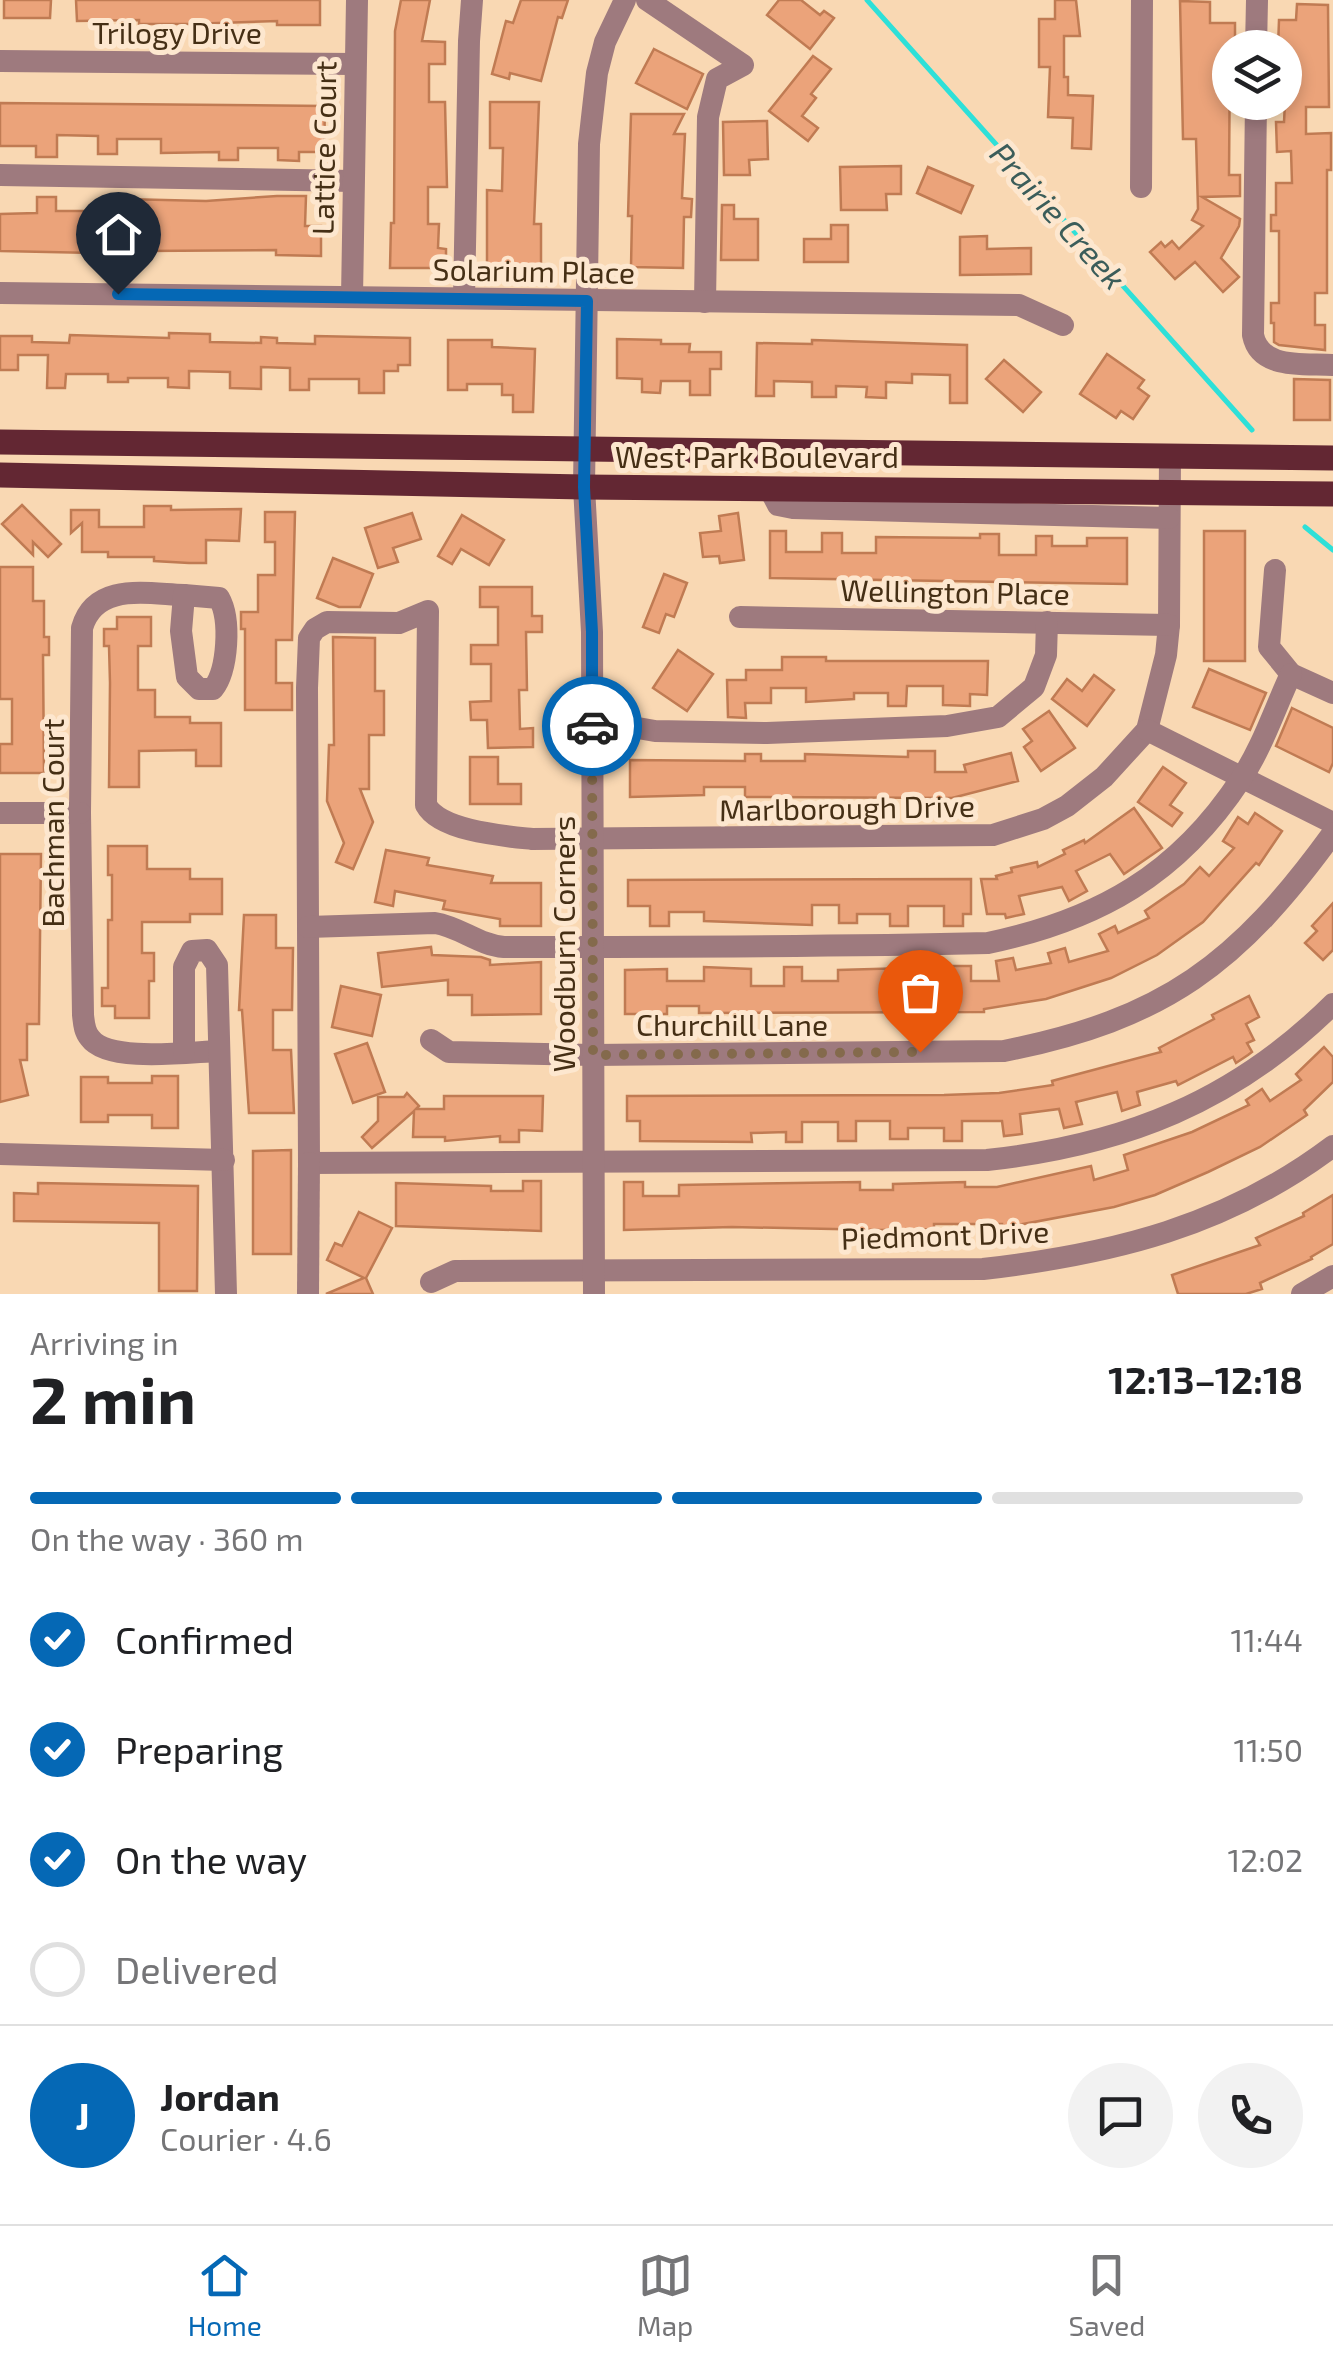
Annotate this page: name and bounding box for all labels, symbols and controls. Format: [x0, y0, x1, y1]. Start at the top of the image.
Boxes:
street label: Trilogy Drive [92, 14, 262, 50]
map controls [1212, 30, 1302, 120]
button: layers [1212, 30, 1302, 120]
street label: Lattice Court [303, 61, 343, 235]
water label: Prairie Creek [983, 134, 1135, 296]
pin [76, 192, 161, 295]
icon: home [91, 207, 146, 262]
street label: Solarium Place [432, 250, 636, 290]
street label: West Park Boulevard [615, 438, 899, 474]
street label: Wellington Place [840, 571, 1070, 611]
courier [542, 676, 642, 776]
icon: car [565, 699, 620, 754]
street label: Bachman Court [34, 719, 70, 927]
street label: Marlborough Drive [719, 787, 975, 827]
street label: Woodburn Corners [545, 816, 581, 1072]
pin [878, 950, 963, 1053]
icon: bag [893, 965, 948, 1020]
street label: Churchill Lane [636, 1006, 828, 1042]
street label: Piedmont Drive [840, 1212, 1050, 1256]
text: Arriving in [30, 1323, 179, 1361]
text: 12:13–12:18 [1108, 1356, 1303, 1402]
text: 2 min [30, 1359, 196, 1437]
text: On the way · 360 m [30, 1519, 303, 1557]
icon: check [30, 1612, 85, 1667]
text: Confirmed [115, 1616, 294, 1662]
text: 11:44 [1231, 1620, 1303, 1658]
icon: check [30, 1722, 85, 1777]
text: Preparing [115, 1726, 283, 1772]
text: 11:50 [1234, 1730, 1303, 1768]
icon: check [30, 1832, 85, 1887]
text: On the way [115, 1836, 307, 1882]
text: 12:02 [1227, 1840, 1303, 1878]
text: Delivered [115, 1946, 279, 1992]
button: chat [1068, 2063, 1173, 2168]
button: phone [1198, 2063, 1303, 2168]
text: Jordan [160, 2073, 280, 2119]
text: J [75, 2092, 90, 2138]
text: Courier · 4.6 [160, 2119, 332, 2157]
tab: Home [188, 2248, 262, 2342]
tab: Map [637, 2248, 693, 2342]
tab: Saved [1069, 2248, 1145, 2342]

